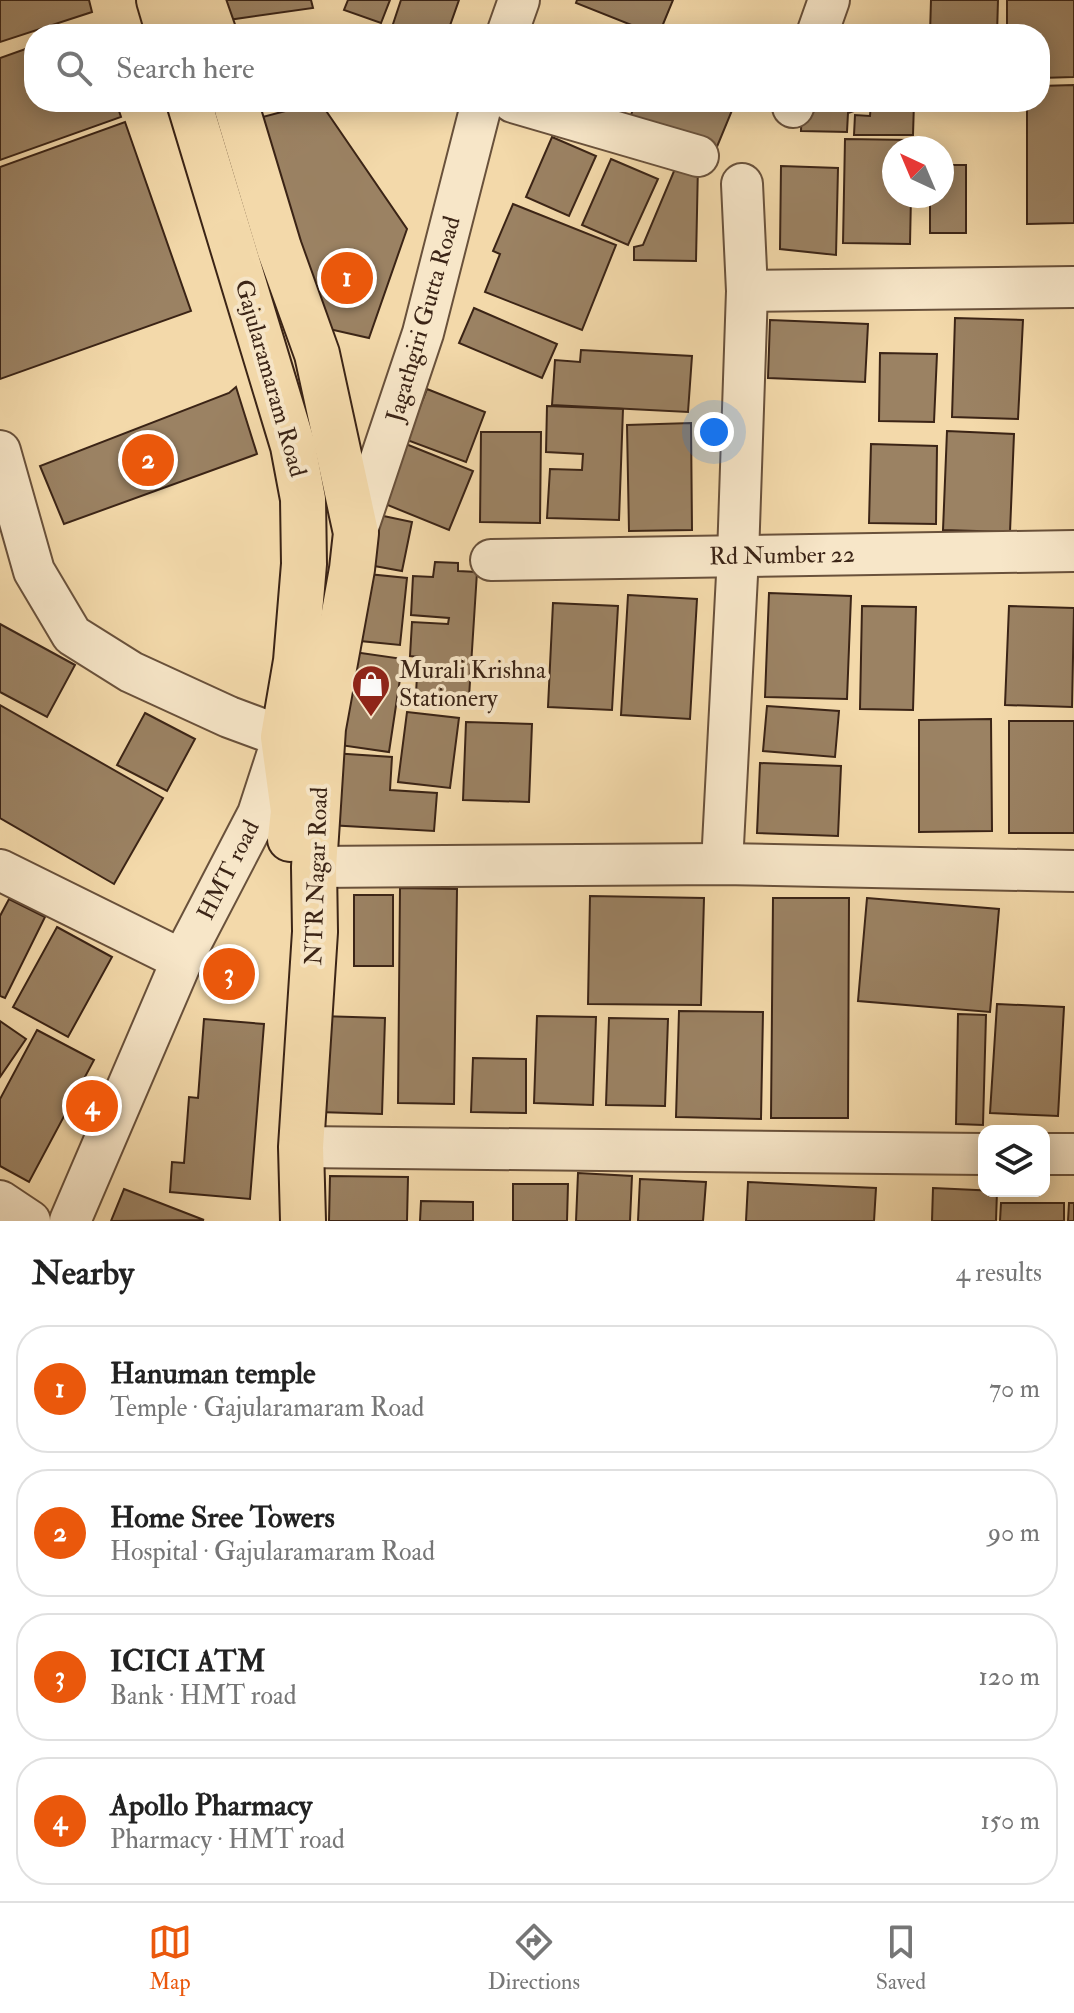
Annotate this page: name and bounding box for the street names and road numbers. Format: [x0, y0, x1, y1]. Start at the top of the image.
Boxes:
street label: Jagathgiri Gutta Road [379, 212, 468, 427]
street label: Gajularamaram Road [228, 276, 314, 481]
street label: Rd Number 22 [709, 539, 855, 572]
street label: NTR Nagar Road [298, 786, 335, 966]
street label: HMT road [190, 815, 267, 925]

